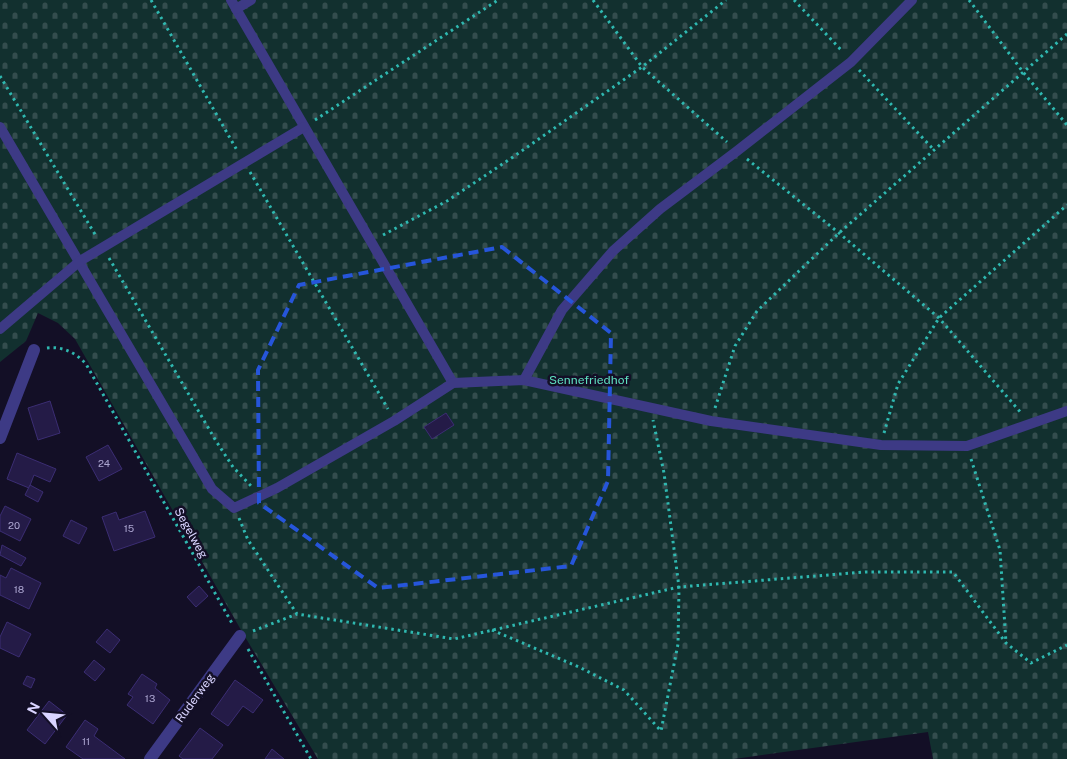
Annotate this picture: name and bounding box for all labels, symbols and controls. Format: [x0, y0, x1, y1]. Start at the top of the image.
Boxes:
park label: Sennefriedhof [549, 373, 629, 387]
house number: 24 [98, 457, 110, 469]
street label: Segelweg [171, 505, 211, 561]
house number: 20 [8, 519, 20, 531]
house number: 15 [124, 522, 134, 534]
house number: 18 [14, 583, 24, 595]
street label: Ruderweg [173, 671, 217, 725]
north arrow [20, 689, 70, 739]
house number: 13 [145, 692, 155, 704]
text: N [24, 700, 43, 717]
house number: 11 [82, 735, 90, 747]

